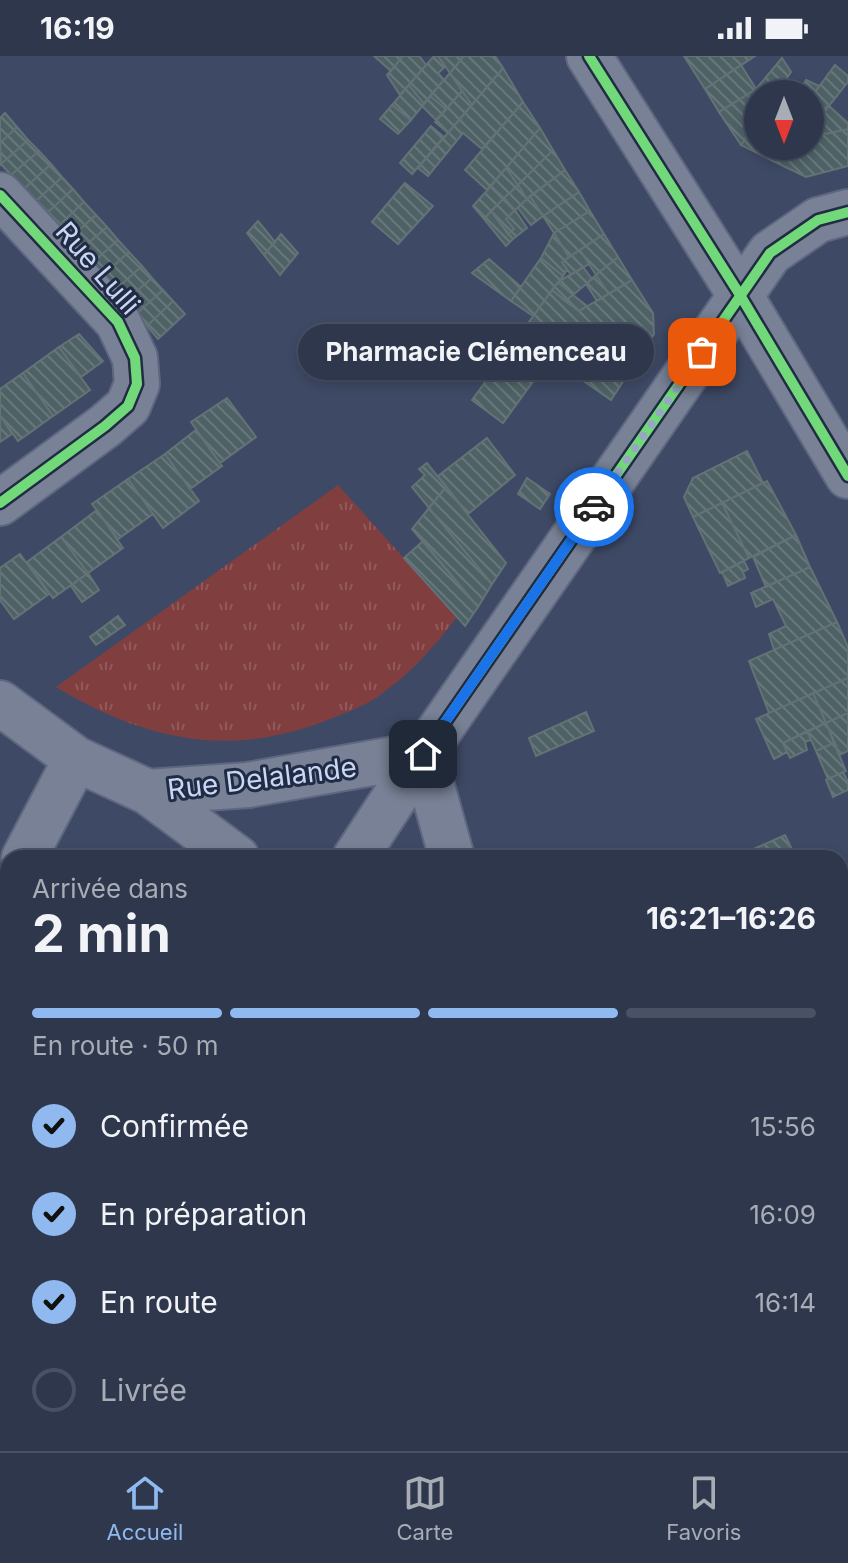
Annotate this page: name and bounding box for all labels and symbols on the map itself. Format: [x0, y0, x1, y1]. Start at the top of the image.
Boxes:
north arrow [744, 80, 824, 160]
street label: Rue Lulli [49, 215, 147, 321]
pin [668, 318, 736, 386]
callout: Pharmacie Clémenceau [298, 324, 654, 380]
courier [554, 467, 634, 547]
pin [389, 720, 457, 788]
street label: Rue Delalande [165, 750, 359, 806]

